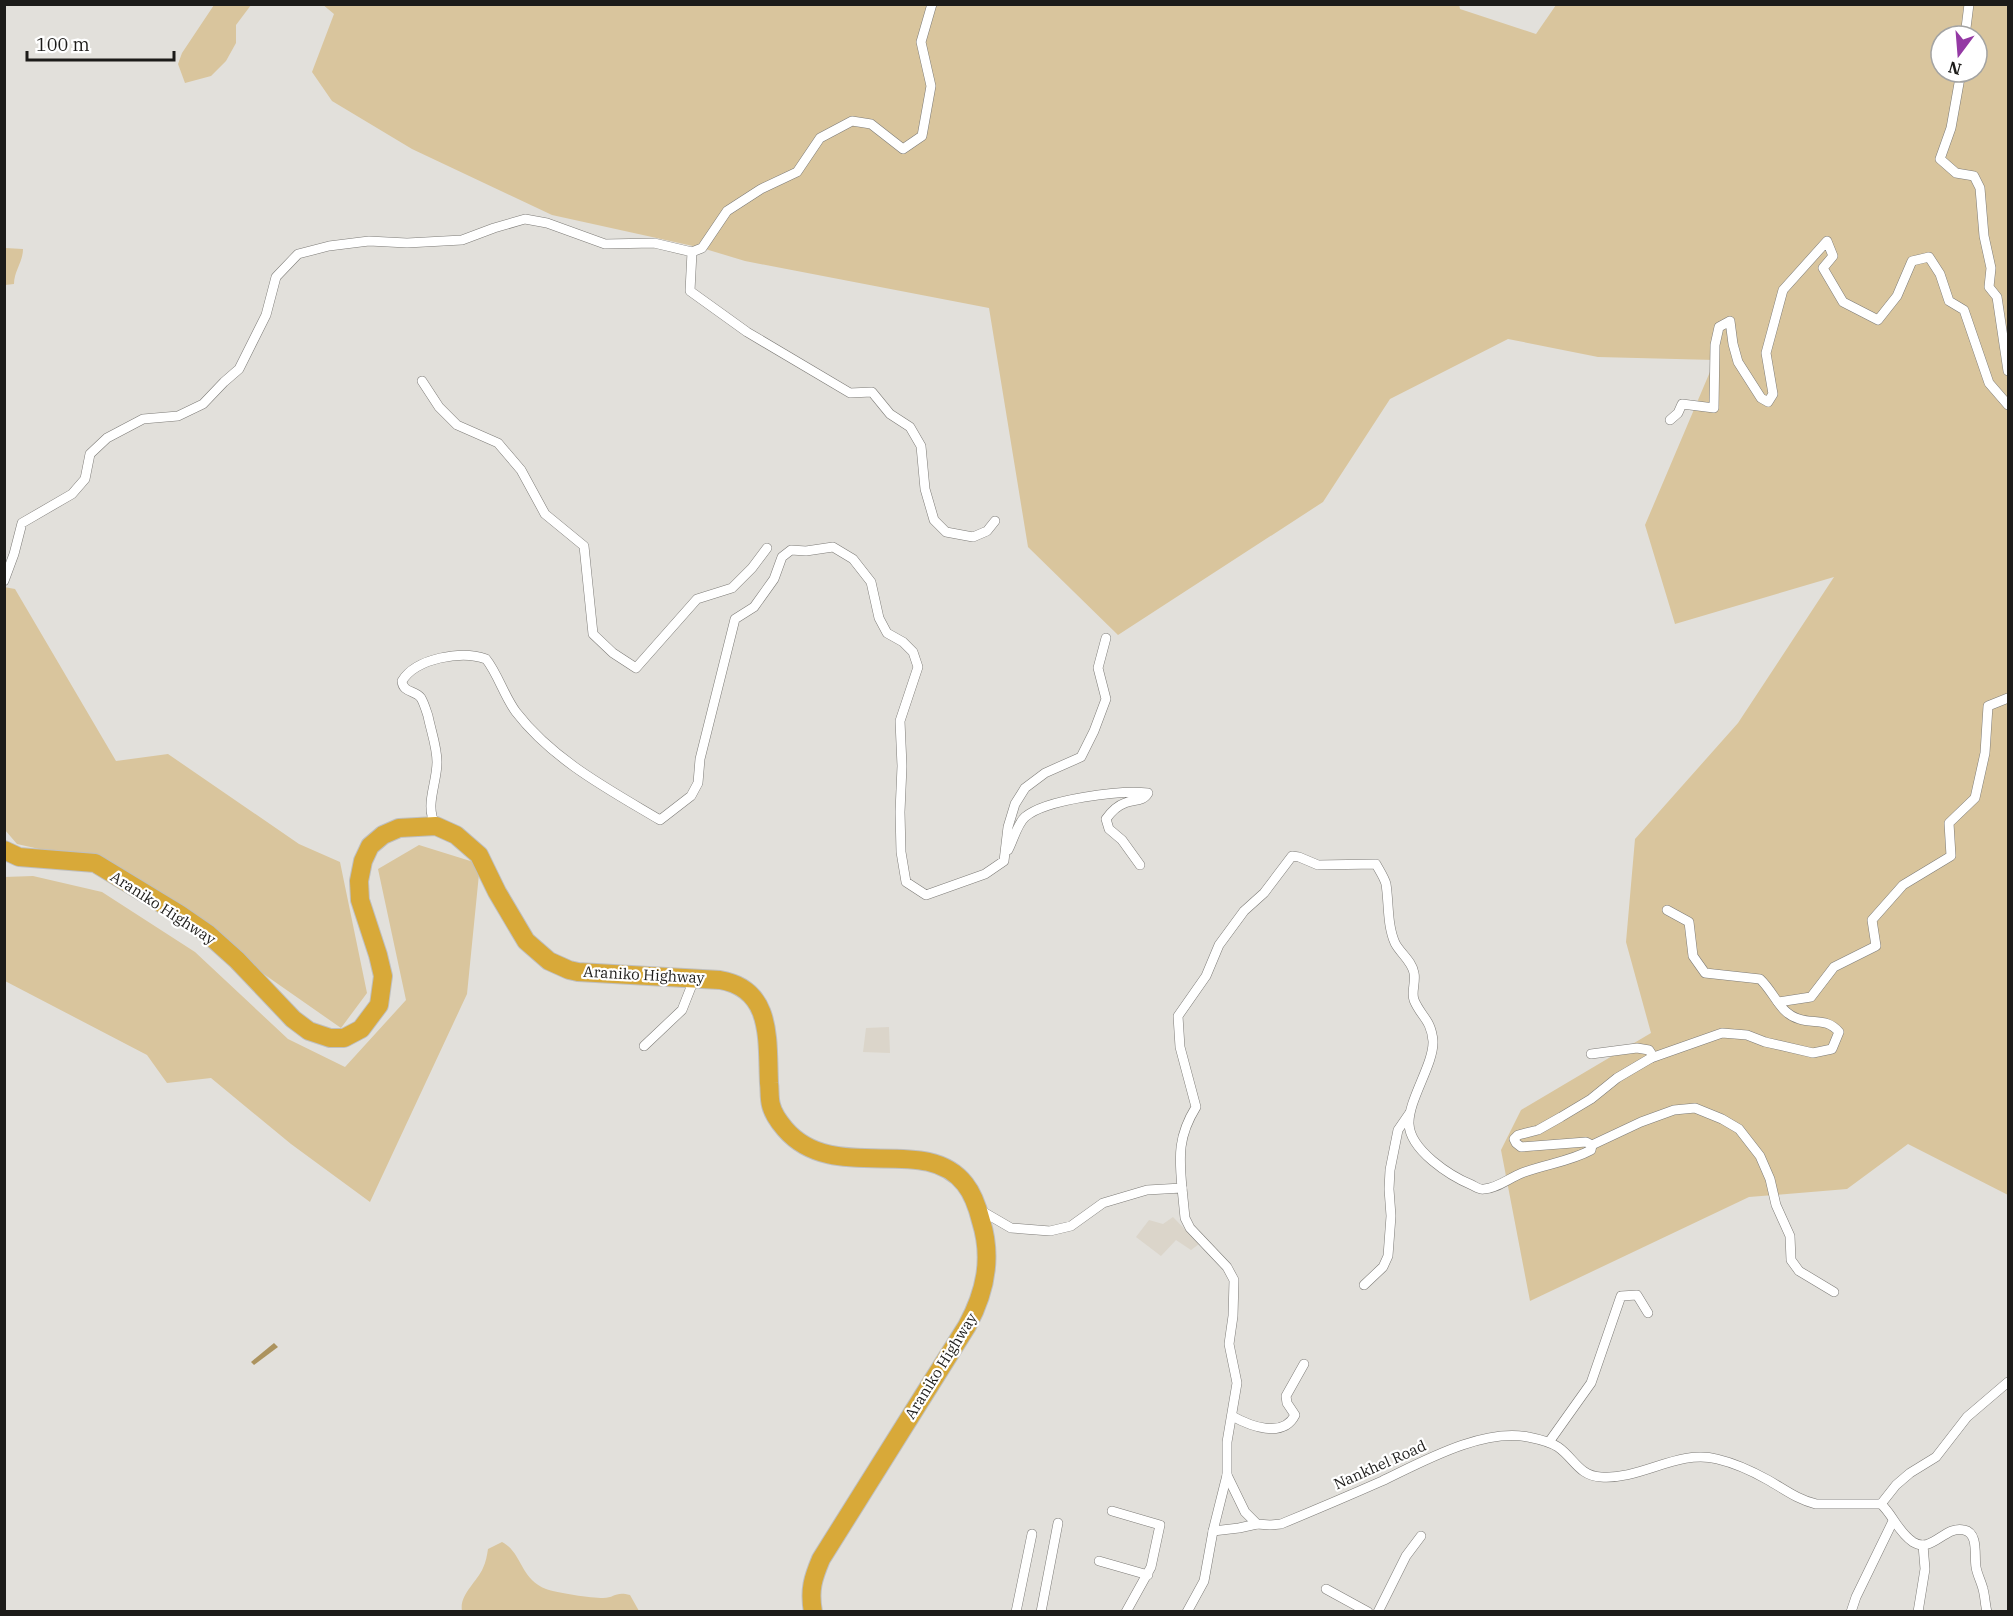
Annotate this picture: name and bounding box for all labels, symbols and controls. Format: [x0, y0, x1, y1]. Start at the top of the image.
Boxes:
scale bar [27, 24, 174, 62]
north arrow [1929, 24, 1989, 84]
text: 100 m [36, 33, 90, 56]
text: N [1946, 57, 1964, 80]
street label: Araniko Highway [107, 867, 219, 949]
street label: Araniko Highway [583, 962, 705, 987]
street label: Araniko Highway [900, 1309, 981, 1422]
street label: Nankhel Road [1331, 1436, 1429, 1493]

